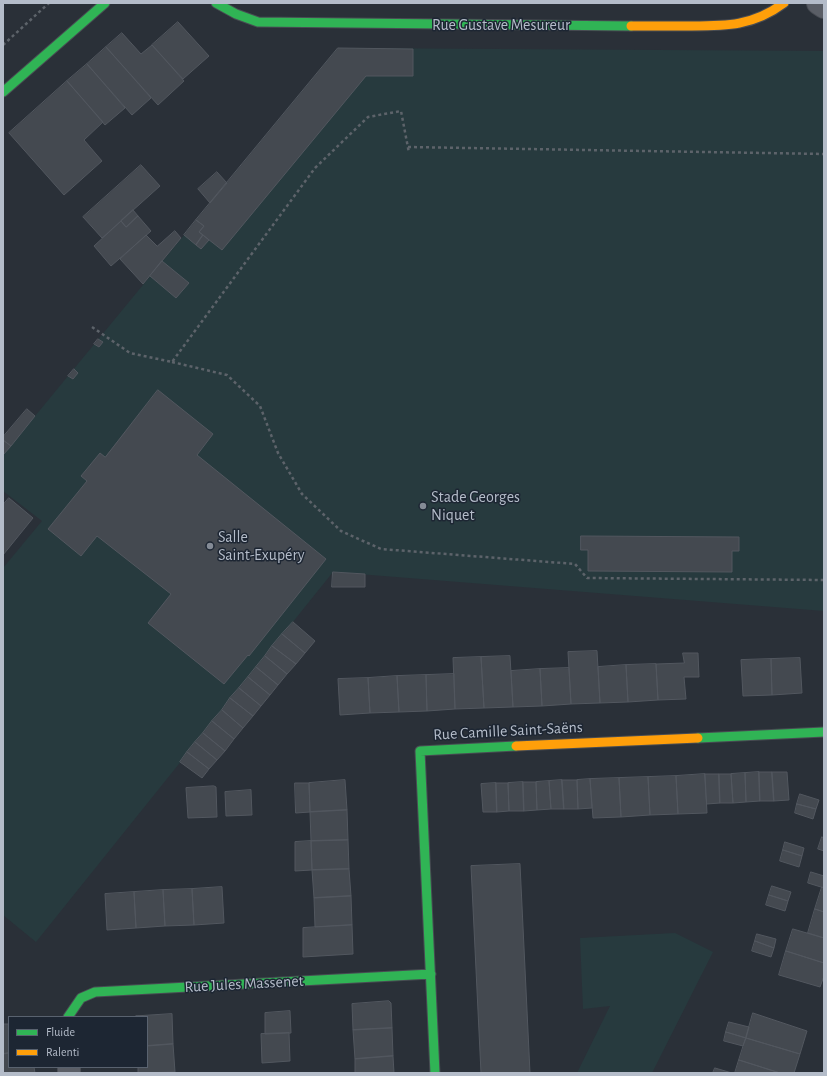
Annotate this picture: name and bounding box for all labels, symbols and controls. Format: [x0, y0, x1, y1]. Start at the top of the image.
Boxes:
street label: Rue Gustave Mesureur [432, 15, 570, 35]
place label: Stade Georges Niquet [431, 487, 520, 525]
marker: Stade Georges Niquet [418, 501, 428, 511]
place label: Salle Saint-Exupéry [218, 527, 305, 565]
marker: Salle Saint-Exupéry [205, 541, 215, 551]
street label: Rue Camille Saint-Saëns [433, 717, 583, 745]
street label: Rue Jules Massenet [184, 971, 304, 997]
legend [8, 1016, 148, 1068]
text: Fluide [46, 1026, 75, 1038]
text: Ralenti [46, 1046, 79, 1058]

